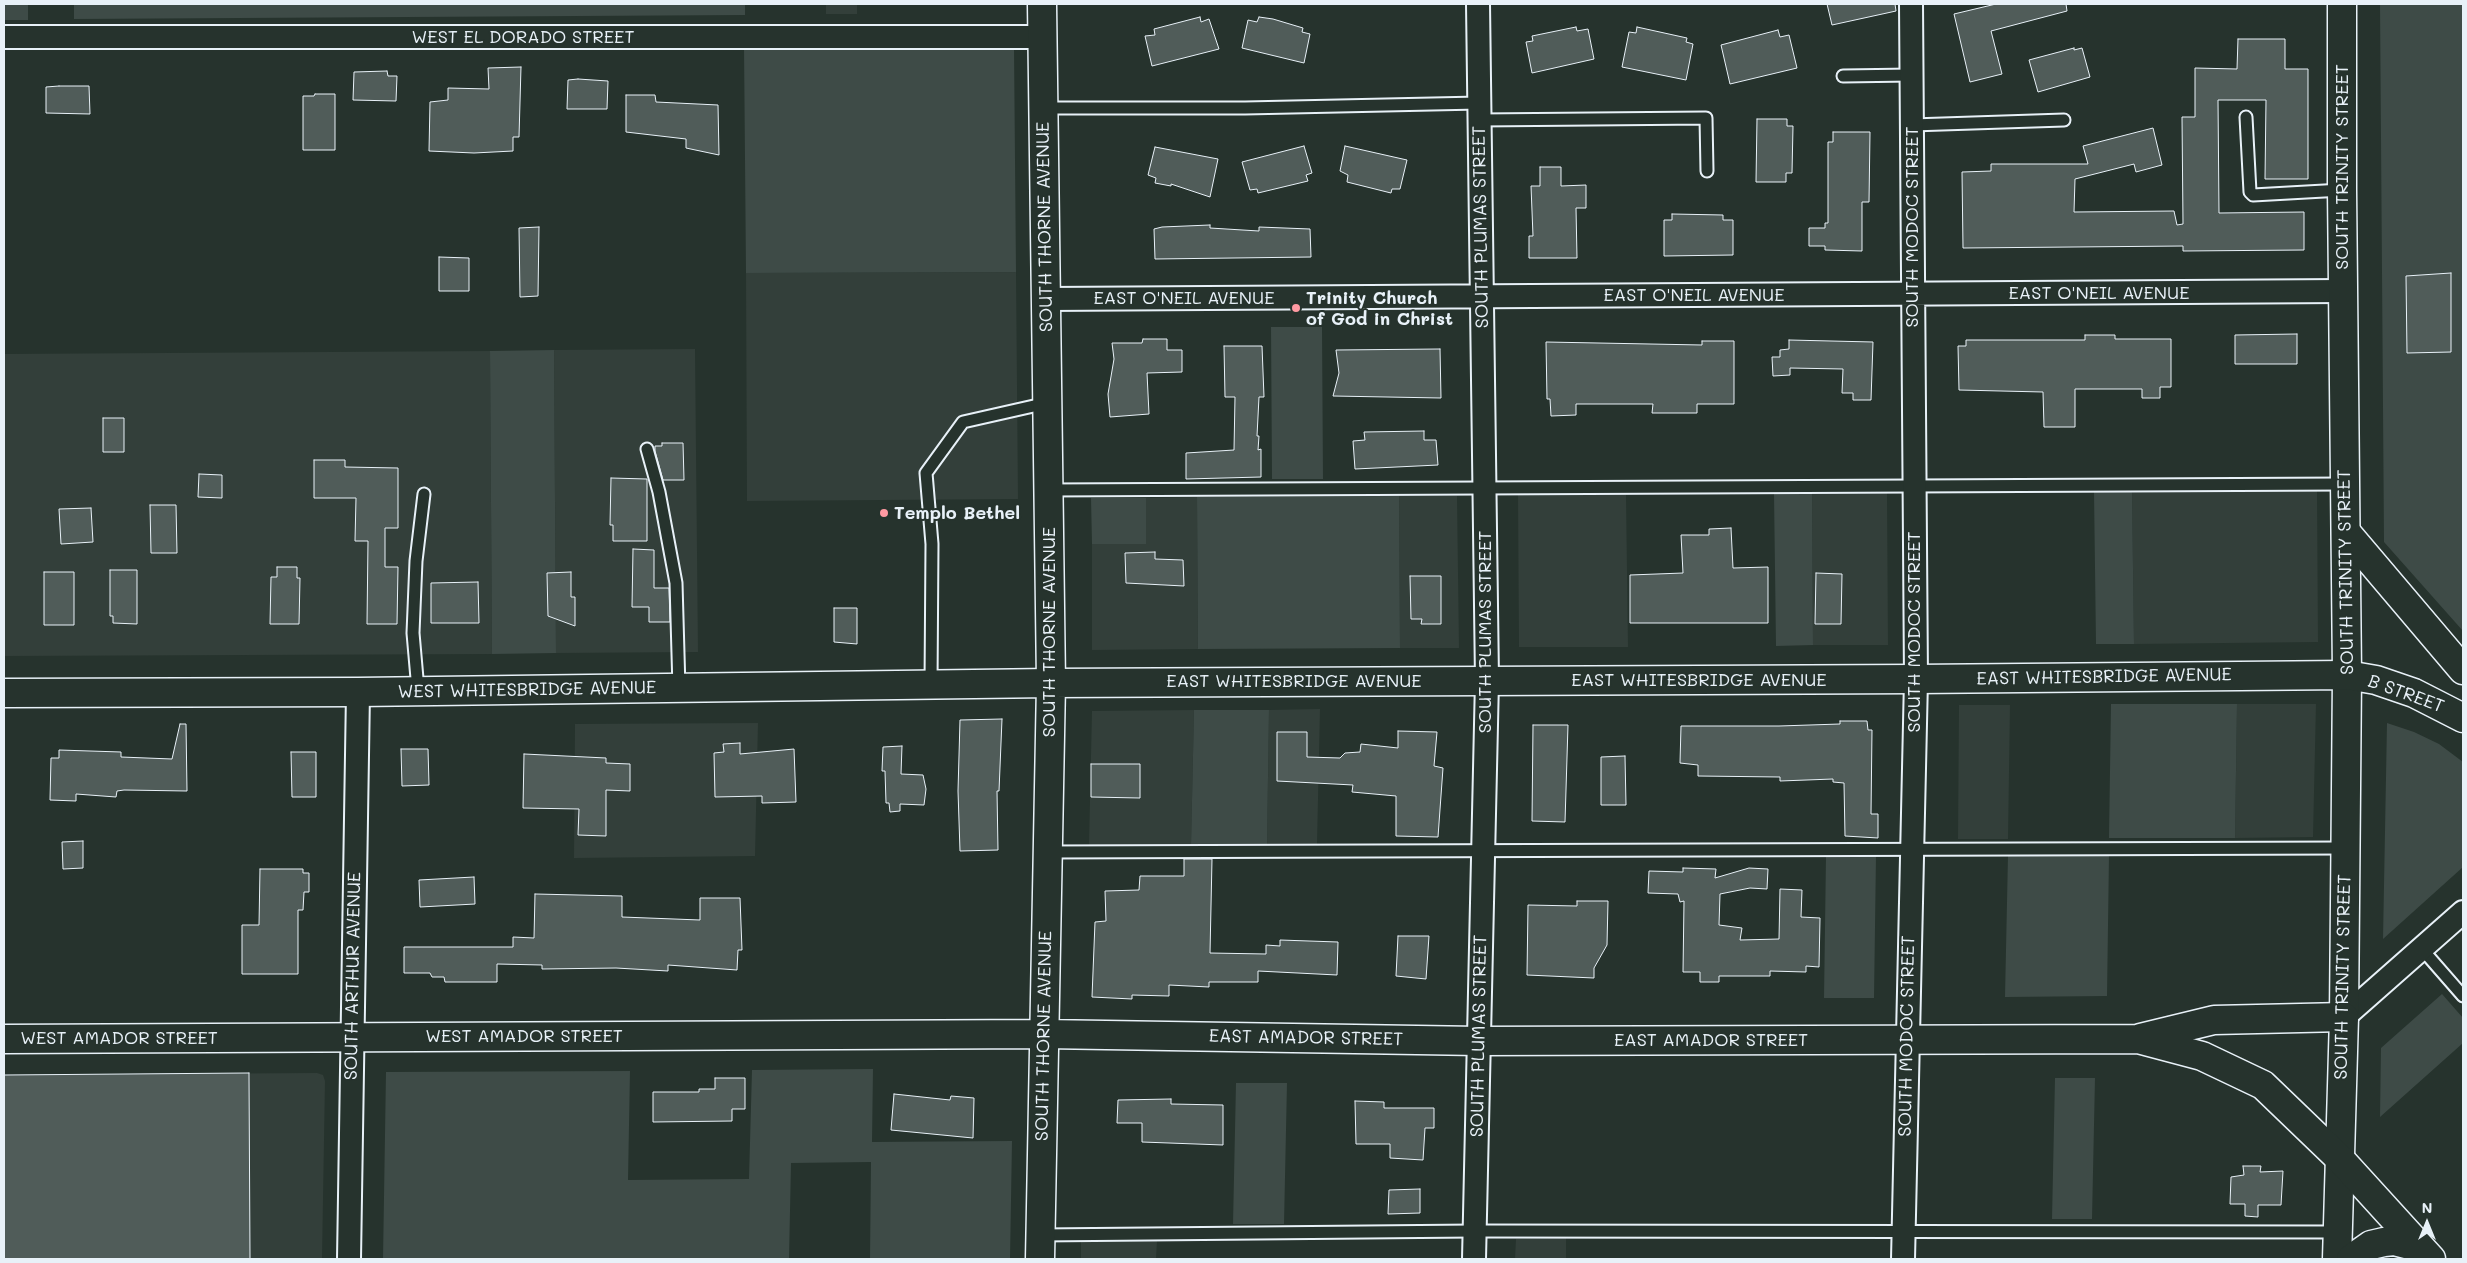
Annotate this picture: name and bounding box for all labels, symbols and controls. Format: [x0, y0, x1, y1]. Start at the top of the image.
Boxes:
street label: WEST EL DORADO STREET [412, 26, 634, 48]
street label: SOUTH TRINITY STREET [2331, 64, 2353, 270]
street label: SOUTH THORNE AVENUE [1032, 122, 1058, 332]
street label: SOUTH PLUMAS STREET [1468, 126, 1494, 328]
street label: SOUTH MODOC STREET [1901, 126, 1923, 328]
street label: EAST O'NEIL AVENUE [2009, 282, 2189, 304]
street label: EAST O'NEIL AVENUE [1604, 284, 1784, 306]
street label: EAST O'NEIL AVENUE [1094, 287, 1274, 309]
place label: Trinity Church of God in Christ [1306, 287, 1453, 330]
marker: Trinity Church of God in Christ [1290, 302, 1302, 314]
street label: SOUTH TRINITY STREET [2333, 469, 2359, 675]
place label: Templo Bethel [894, 502, 1020, 524]
marker: Templo Bethel [878, 507, 890, 519]
street label: SOUTH THORNE AVENUE [1038, 527, 1060, 737]
street label: SOUTH PLUMAS STREET [1474, 531, 1496, 733]
street label: SOUTH MODOC STREET [1903, 531, 1925, 733]
street label: EAST WHITESBRIDGE AVENUE [1976, 664, 2232, 690]
street label: EAST WHITESBRIDGE AVENUE [1571, 669, 1827, 691]
street label: EAST WHITESBRIDGE AVENUE [1166, 670, 1422, 692]
street label: B STREET [2365, 670, 2447, 718]
street label: WEST WHITESBRIDGE AVENUE [398, 677, 656, 703]
street label: SOUTH ARTHUR AVENUE [340, 872, 366, 1080]
street label: SOUTH TRINITY STREET [2330, 874, 2356, 1080]
street label: SOUTH THORNE AVENUE [1031, 931, 1057, 1141]
street label: SOUTH PLUMAS STREET [1466, 935, 1492, 1137]
street label: SOUTH MODOC STREET [1894, 935, 1920, 1137]
street label: WEST AMADOR STREET [425, 1025, 623, 1047]
street label: EAST AMADOR STREET [1209, 1026, 1403, 1050]
street label: WEST AMADOR STREET [20, 1027, 218, 1049]
street label: EAST AMADOR STREET [1614, 1029, 1808, 1051]
north arrow [2402, 1198, 2452, 1248]
text: N [2422, 1198, 2432, 1217]

